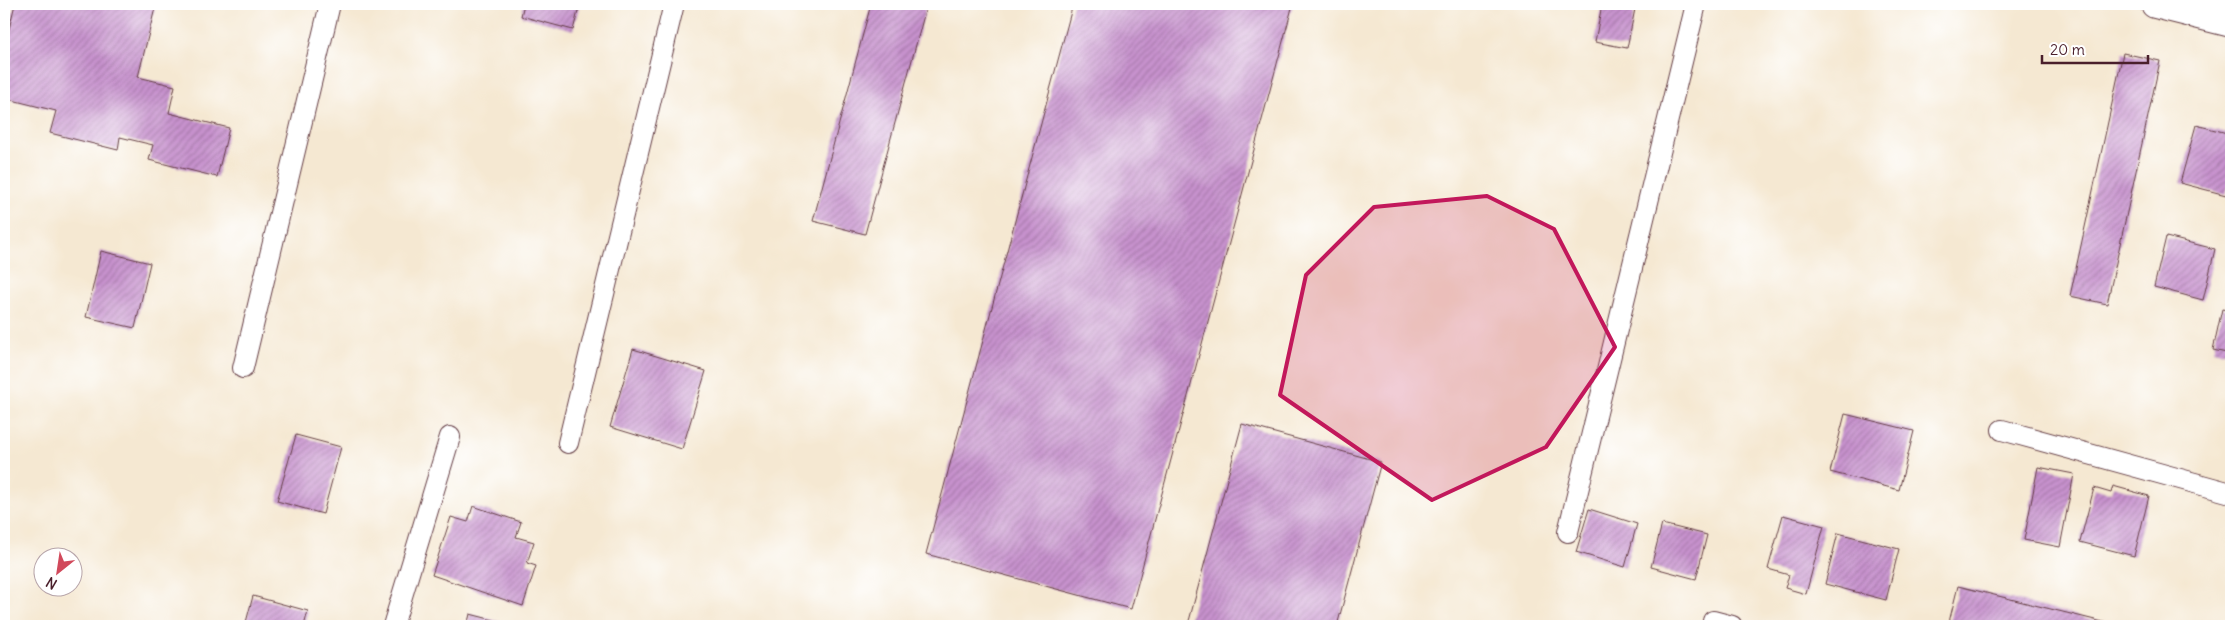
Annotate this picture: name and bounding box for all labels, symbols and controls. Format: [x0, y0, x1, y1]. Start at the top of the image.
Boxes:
scale bar [2042, 32, 2149, 64]
text: 20 m [2050, 40, 2085, 59]
north arrow [32, 548, 82, 598]
text: N [43, 573, 60, 593]

